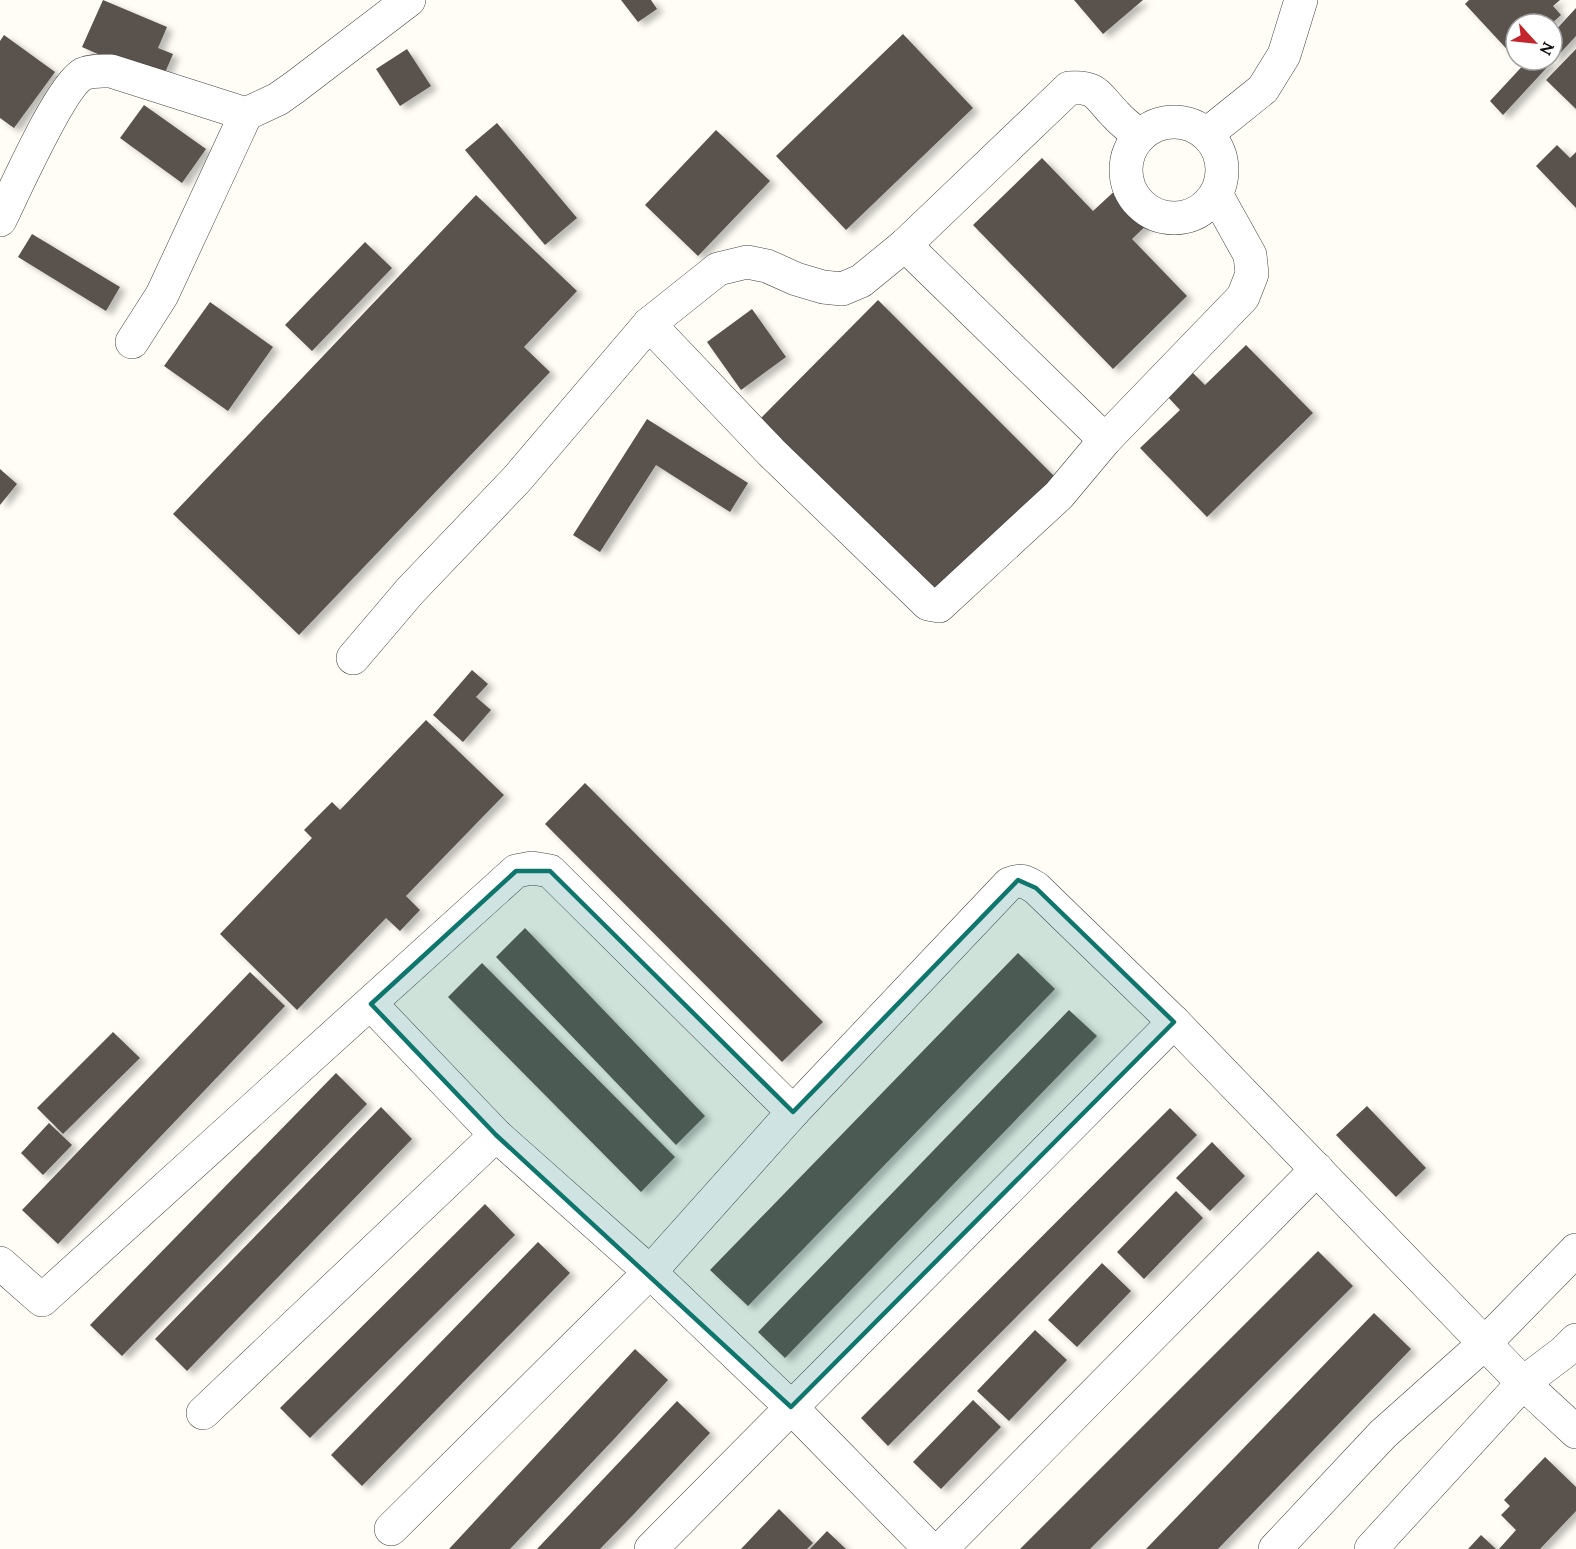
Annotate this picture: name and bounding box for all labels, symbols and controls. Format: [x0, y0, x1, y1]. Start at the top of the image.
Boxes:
north arrow [1504, 12, 1564, 72]
text: N [1536, 39, 1559, 59]

